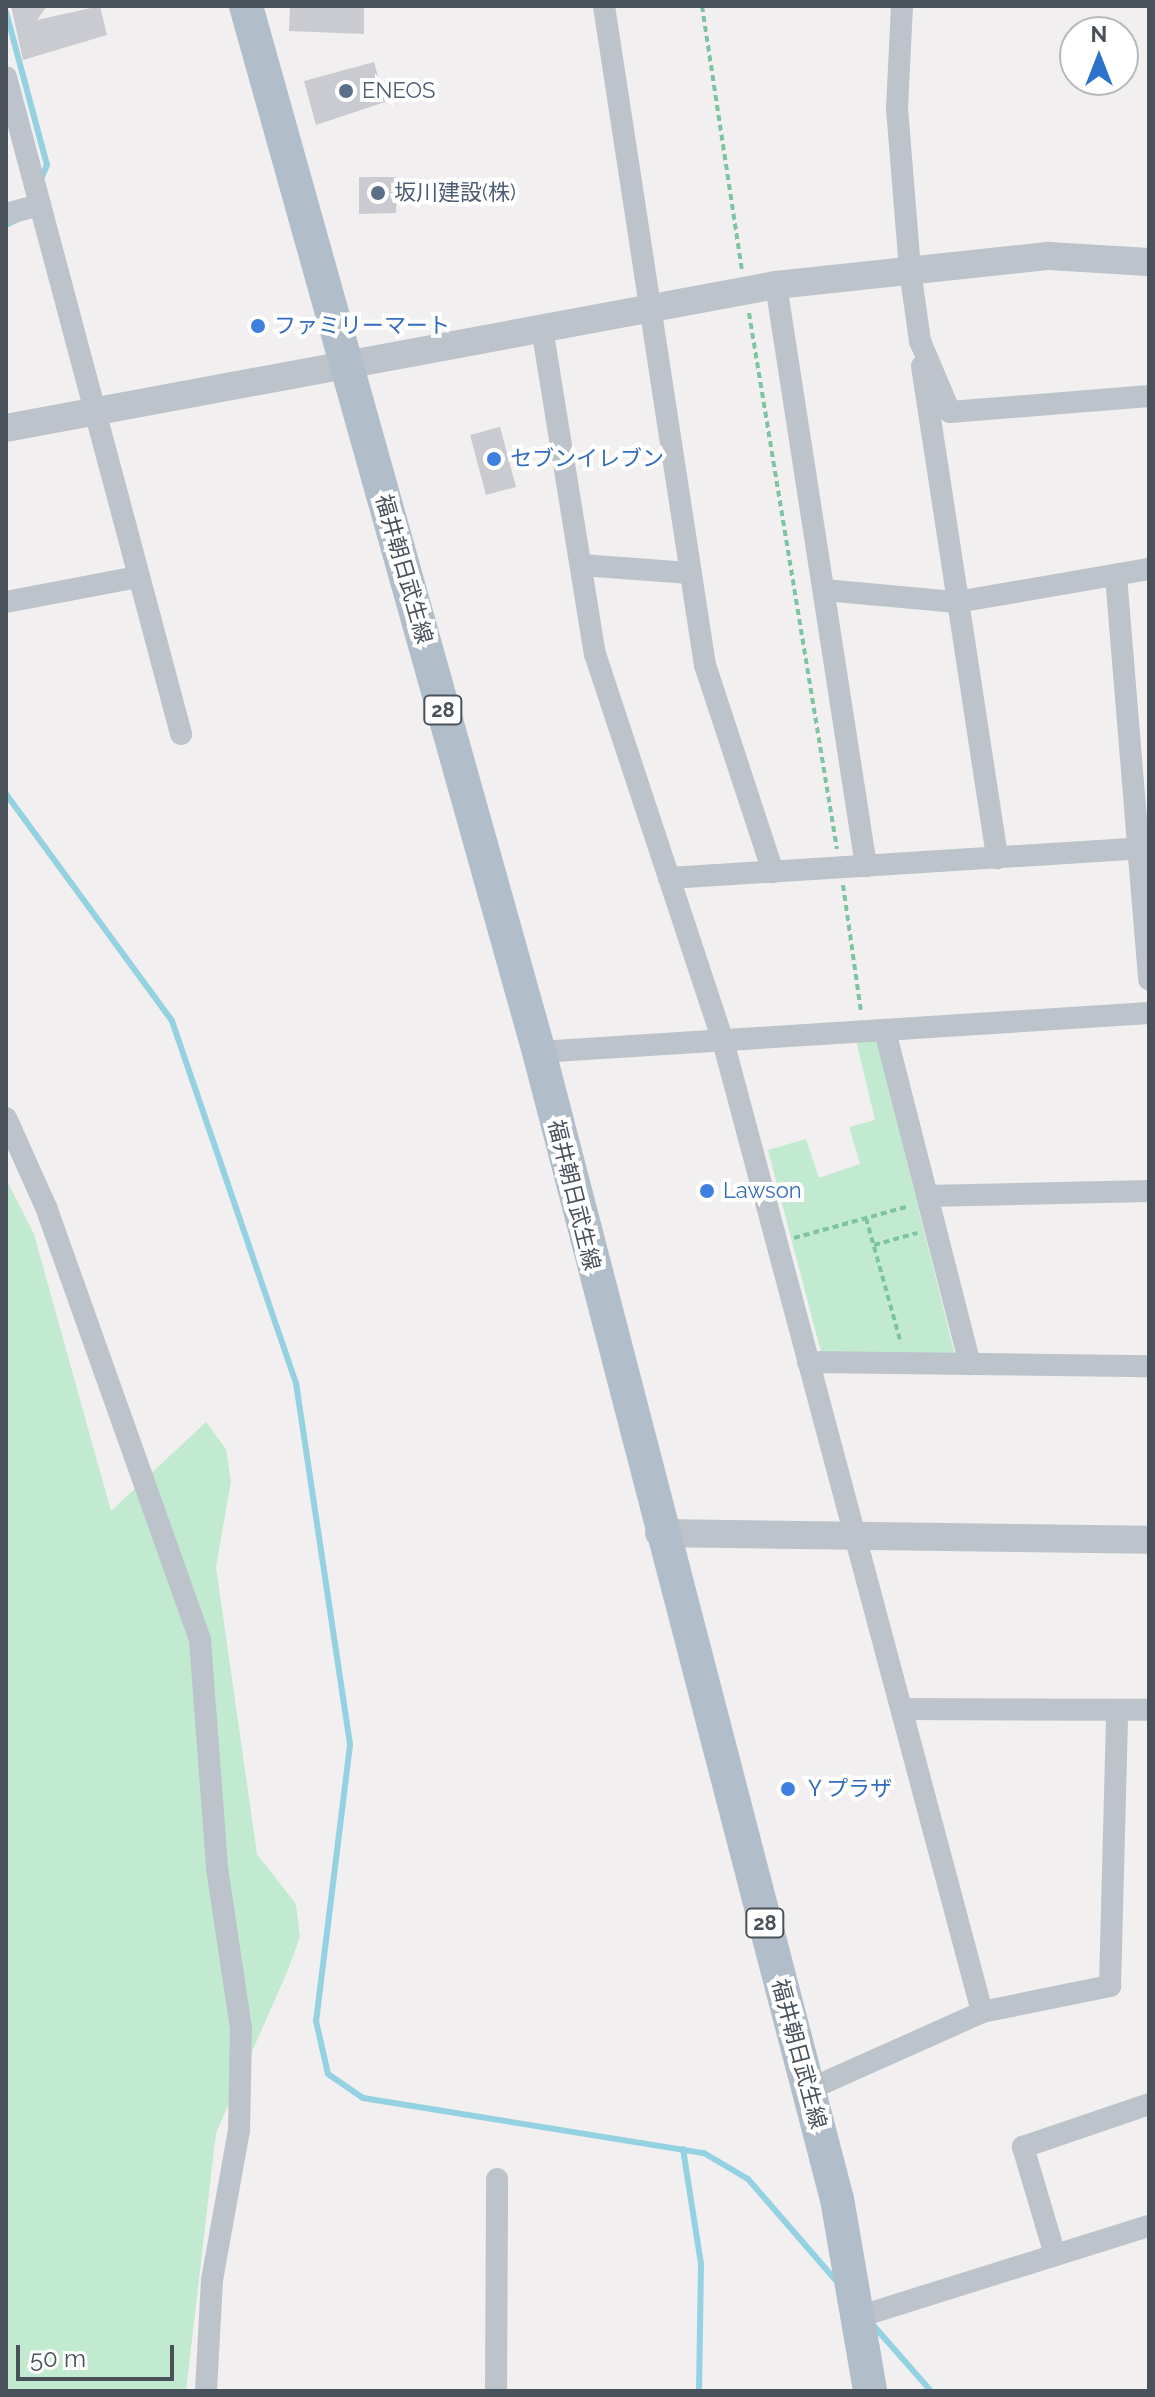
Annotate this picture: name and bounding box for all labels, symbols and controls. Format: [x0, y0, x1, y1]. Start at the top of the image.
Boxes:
north arrow [1059, 16, 1139, 96]
text: N [1091, 21, 1107, 47]
place label: ENEOS [362, 78, 435, 104]
marker: ENEOS [337, 82, 355, 100]
place label: 坂川建設(株) [394, 180, 516, 206]
marker: 坂川建設(株) [369, 184, 387, 202]
place label: ファミリーマート [274, 313, 450, 339]
marker: ファミリーマート [249, 317, 267, 335]
place label: セブンイレブン [510, 446, 664, 472]
marker: セブンイレブン [485, 450, 503, 468]
street label: 福井朝日武生線 [370, 491, 438, 647]
road number: 28 [423, 694, 463, 726]
street label: 福井朝日武生線 [543, 1117, 605, 1273]
place label: Lawson [723, 1178, 802, 1204]
marker: Lawson [698, 1182, 716, 1200]
place label: Ｙプラザ [804, 1776, 892, 1802]
marker: Ｙプラザ [779, 1780, 797, 1798]
road number: 28 [745, 1907, 785, 1939]
street label: 福井朝日武生線 [766, 1976, 832, 2132]
scale bar [20, 2329, 178, 2379]
text: 50 m [30, 2344, 86, 2373]

